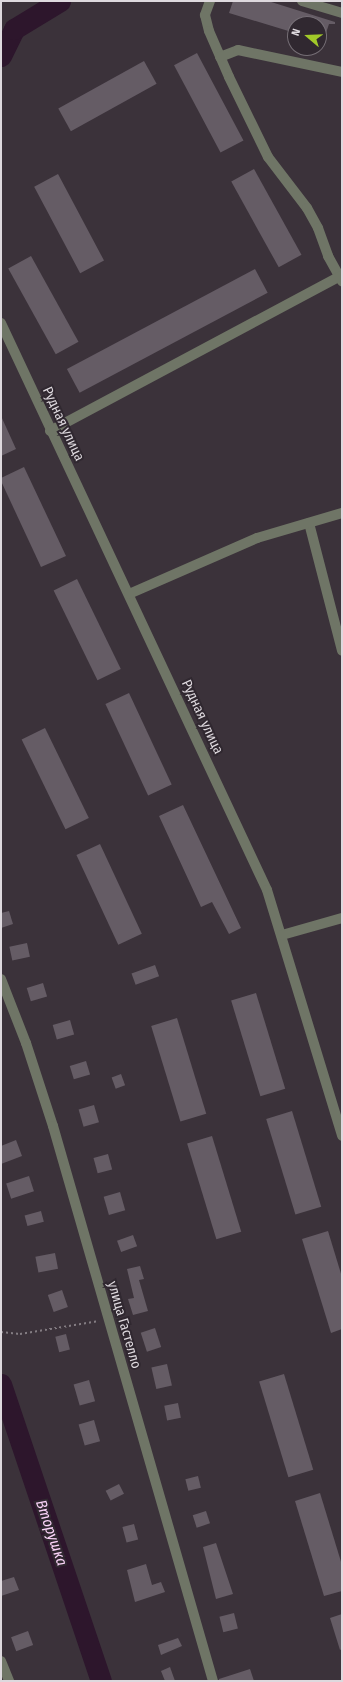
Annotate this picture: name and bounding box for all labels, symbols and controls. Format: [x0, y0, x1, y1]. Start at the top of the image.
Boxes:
north arrow [287, 16, 327, 56]
text: N [289, 27, 303, 37]
street label: Рудная улица [38, 384, 88, 464]
street label: Рудная улица [177, 677, 227, 757]
street label: улица Гастелло [104, 1279, 144, 1371]
water label: Вторушка [31, 1498, 71, 1568]

